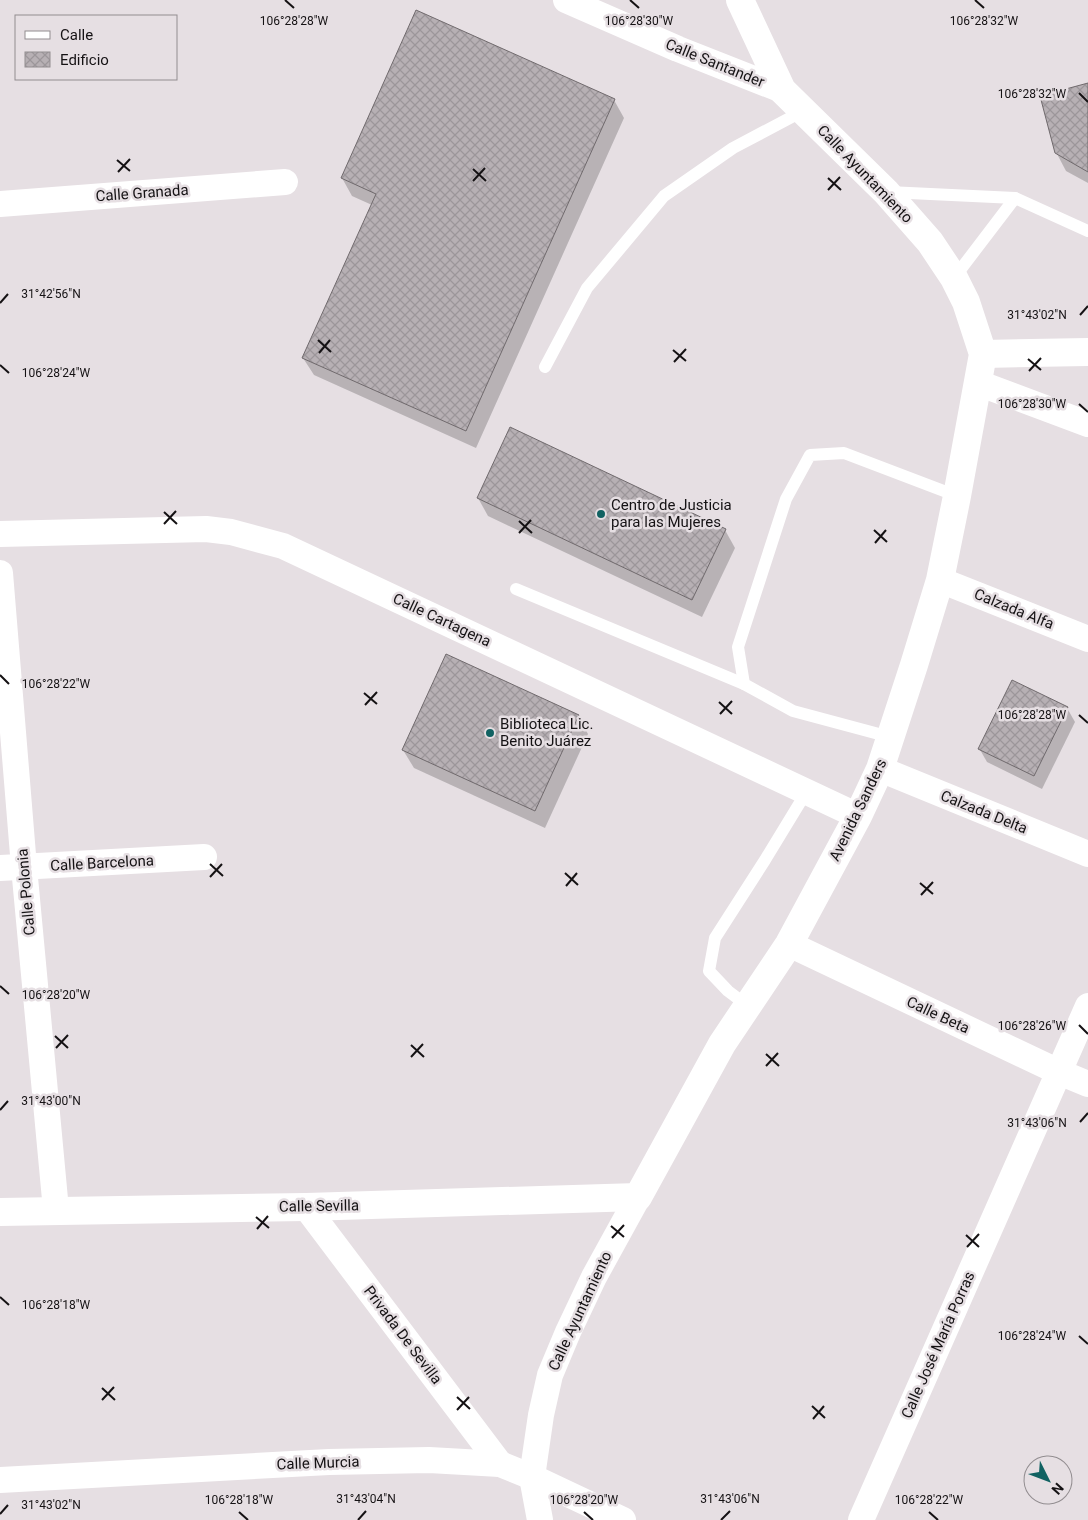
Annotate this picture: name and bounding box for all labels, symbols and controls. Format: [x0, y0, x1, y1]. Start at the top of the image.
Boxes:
text: 106°28'28"W [260, 14, 328, 28]
text: 106°28'30"W [605, 14, 673, 28]
text: 106°28'32"W [950, 14, 1018, 28]
legend [15, 15, 178, 80]
text: Calle [60, 26, 93, 44]
street label: Calle Santander [663, 35, 767, 91]
text: Edificio [60, 51, 109, 69]
text: 106°28'32"W [998, 87, 1066, 101]
street label: Calle Ayuntamiento [814, 121, 916, 227]
street label: Calle Granada [95, 181, 189, 205]
text: 31°42'56"N [21, 287, 81, 301]
text: 31°43'02"N [1007, 308, 1067, 322]
text: 106°28'24"W [22, 366, 90, 380]
text: 106°28'30"W [998, 397, 1066, 411]
place label: Centro de Justicia para las Mujeres [611, 496, 732, 531]
marker: Centro de Justicia para las Mujeres [595, 508, 607, 520]
street label: Calzada Alfa [972, 585, 1056, 633]
street label: Calle Cartagena [390, 589, 494, 651]
text: 106°28'22"W [22, 677, 90, 691]
text: 106°28'28"W [998, 708, 1066, 722]
place label: Biblioteca Lic. Benito Juárez [500, 715, 593, 750]
marker: Biblioteca Lic. Benito Juárez [484, 727, 496, 739]
street label: Avenida Sanders [825, 756, 891, 864]
street label: Calzada Delta [938, 786, 1030, 838]
street label: Calle Polonia [13, 848, 39, 936]
street label: Calle Barcelona [50, 851, 154, 875]
text: 106°28'20"W [22, 988, 90, 1002]
street label: Calle Beta [904, 993, 972, 1037]
text: 106°28'26"W [998, 1019, 1066, 1033]
text: 31°43'00"N [21, 1094, 81, 1108]
text: 31°43'06"N [1007, 1116, 1067, 1130]
street label: Calle Sevilla [279, 1196, 359, 1216]
street label: Calle Ayuntamiento [545, 1249, 615, 1373]
street label: Calle José María Porras [897, 1269, 979, 1421]
street label: Privada De Sevilla [360, 1282, 446, 1388]
text: 106°28'18"W [22, 1298, 90, 1312]
text: 106°28'24"W [998, 1329, 1066, 1343]
street label: Calle Murcia [276, 1453, 360, 1473]
north arrow [1023, 1455, 1073, 1505]
text: N [1048, 1480, 1067, 1498]
text: 31°43'04"N [336, 1492, 396, 1506]
text: 31°43'06"N [700, 1492, 760, 1506]
text: 106°28'18"W [205, 1493, 273, 1507]
text: 106°28'20"W [550, 1493, 618, 1507]
text: 106°28'22"W [895, 1493, 963, 1507]
text: 31°43'02"N [21, 1498, 81, 1512]

